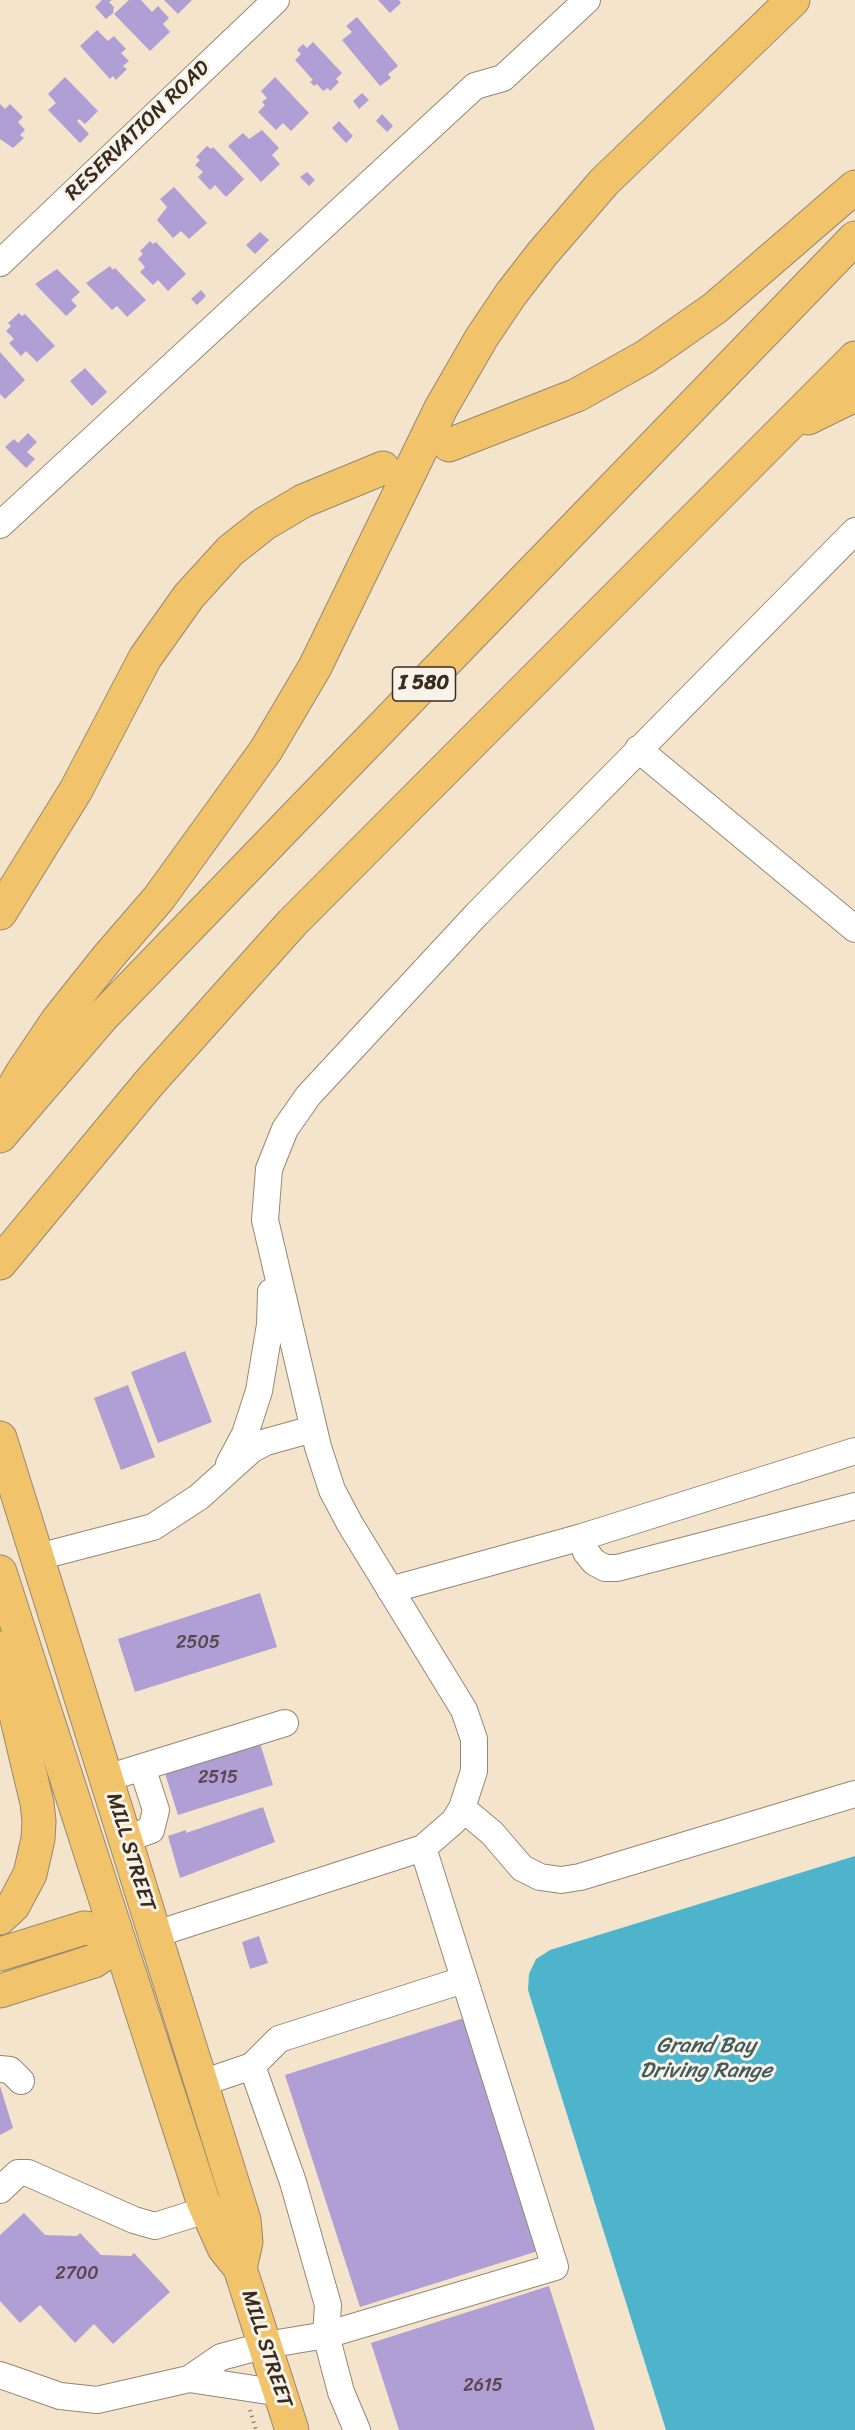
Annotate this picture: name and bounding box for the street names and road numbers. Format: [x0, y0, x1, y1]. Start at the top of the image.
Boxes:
street label: RESERVATION ROAD [61, 56, 215, 206]
road number: I 580 [392, 667, 456, 701]
street label: MILL STREET [100, 1790, 160, 1914]
street label: MILL STREET [235, 2287, 297, 2411]

